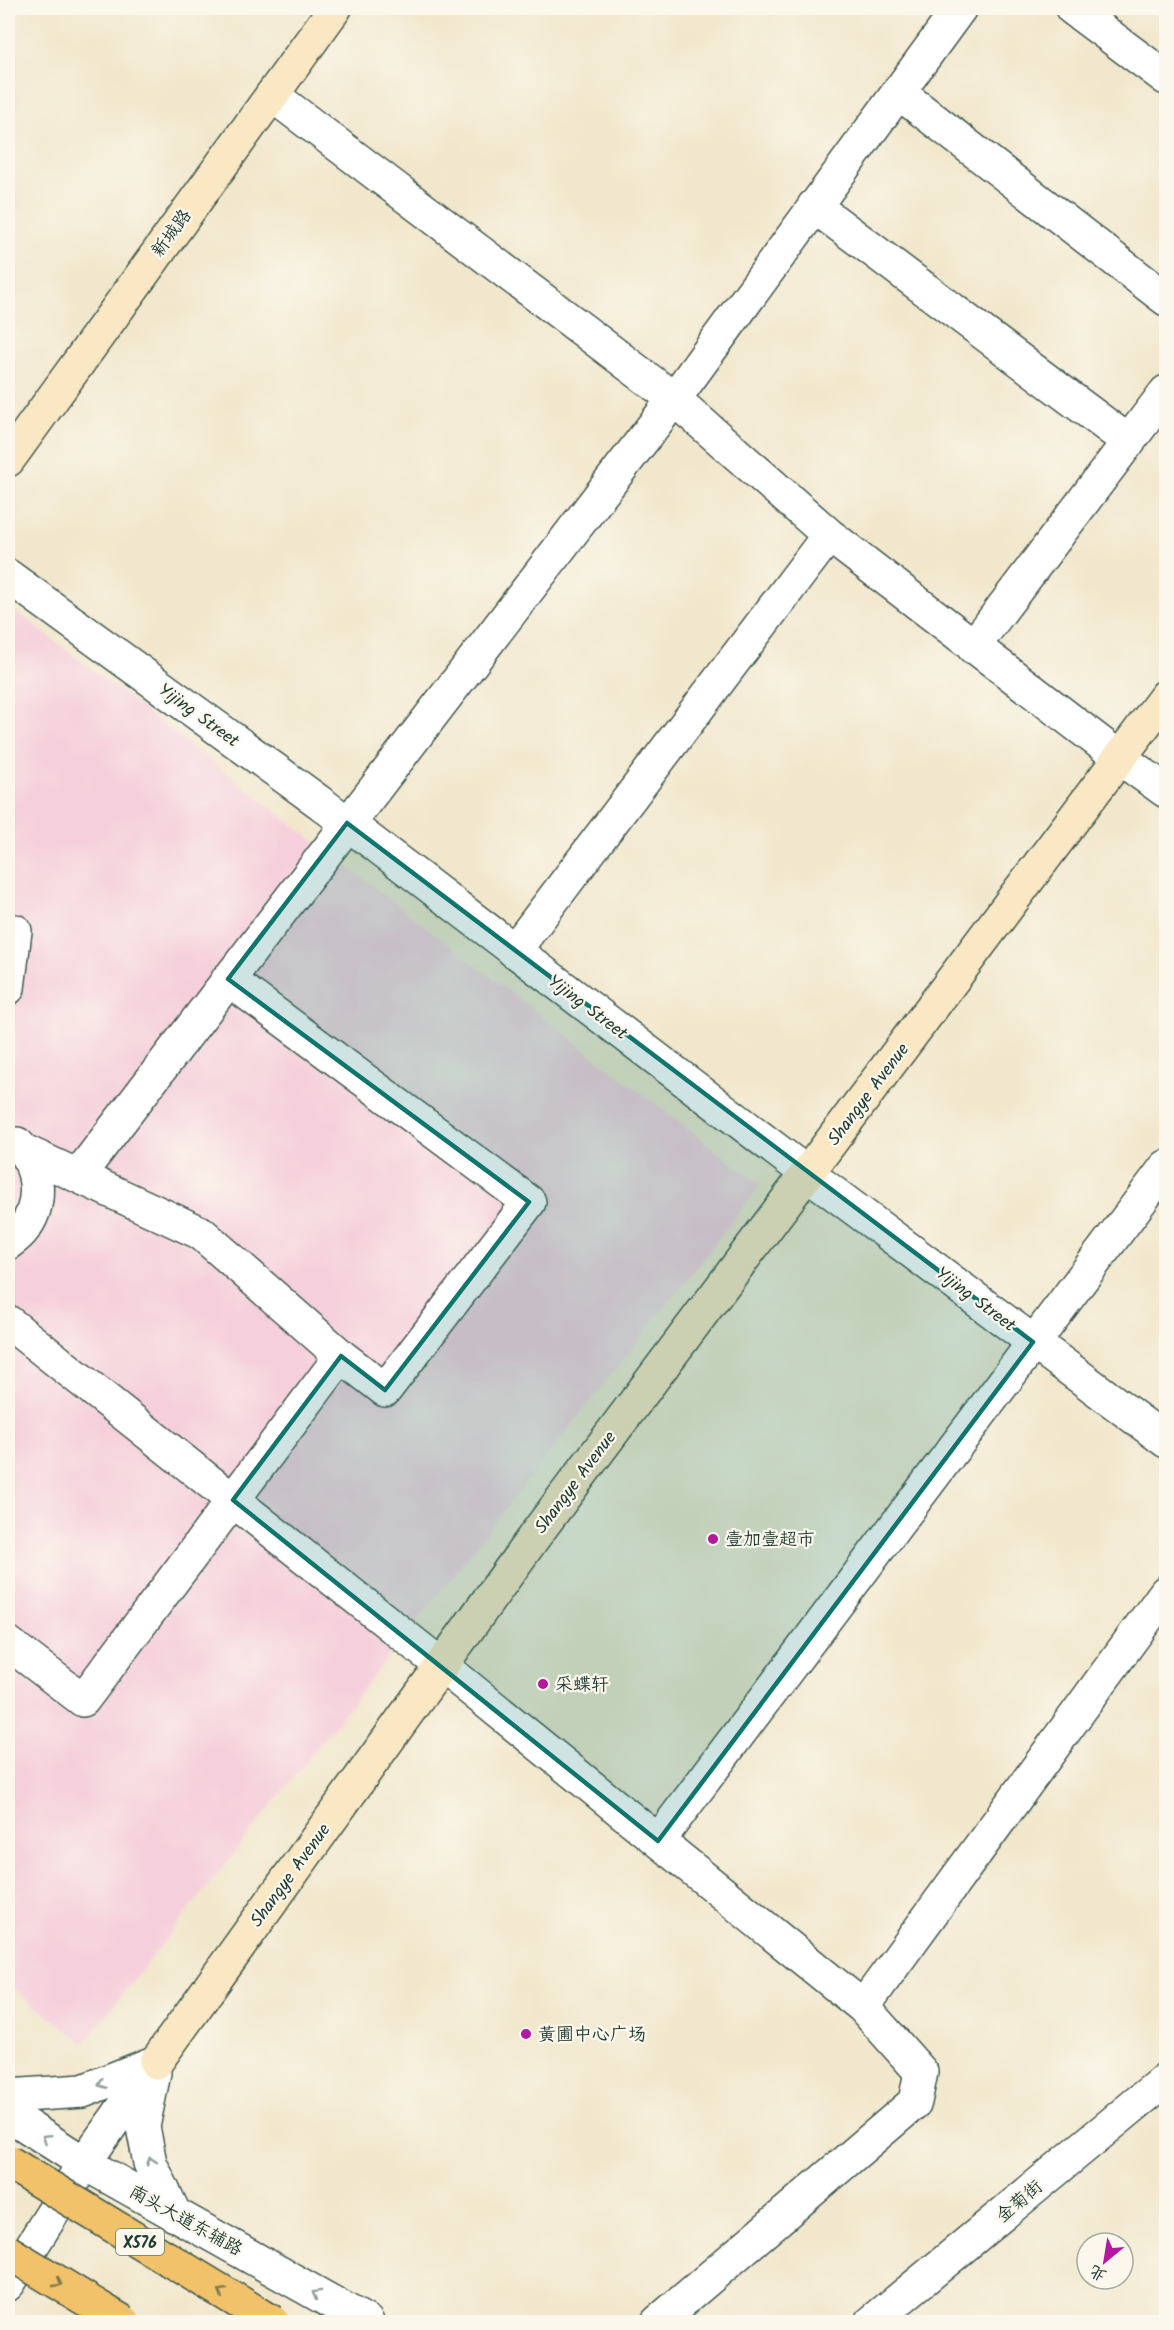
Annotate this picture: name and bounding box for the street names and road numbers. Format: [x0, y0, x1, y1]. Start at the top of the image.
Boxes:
street label: 新城路 [145, 204, 200, 264]
street label: Yijing Street [151, 677, 246, 756]
street label: Yijing Street [541, 968, 634, 1049]
street label: Shangye Avenue [821, 1037, 918, 1153]
street label: Yijing Street [929, 1260, 1022, 1341]
street label: Shangye Avenue [528, 1425, 625, 1541]
street label: Shangye Avenue [243, 1818, 339, 1934]
street label: 金菊街 [990, 2174, 1050, 2231]
street label: 南头大道东辅路 [123, 2178, 247, 2265]
road number: X576 [116, 2229, 164, 2255]

